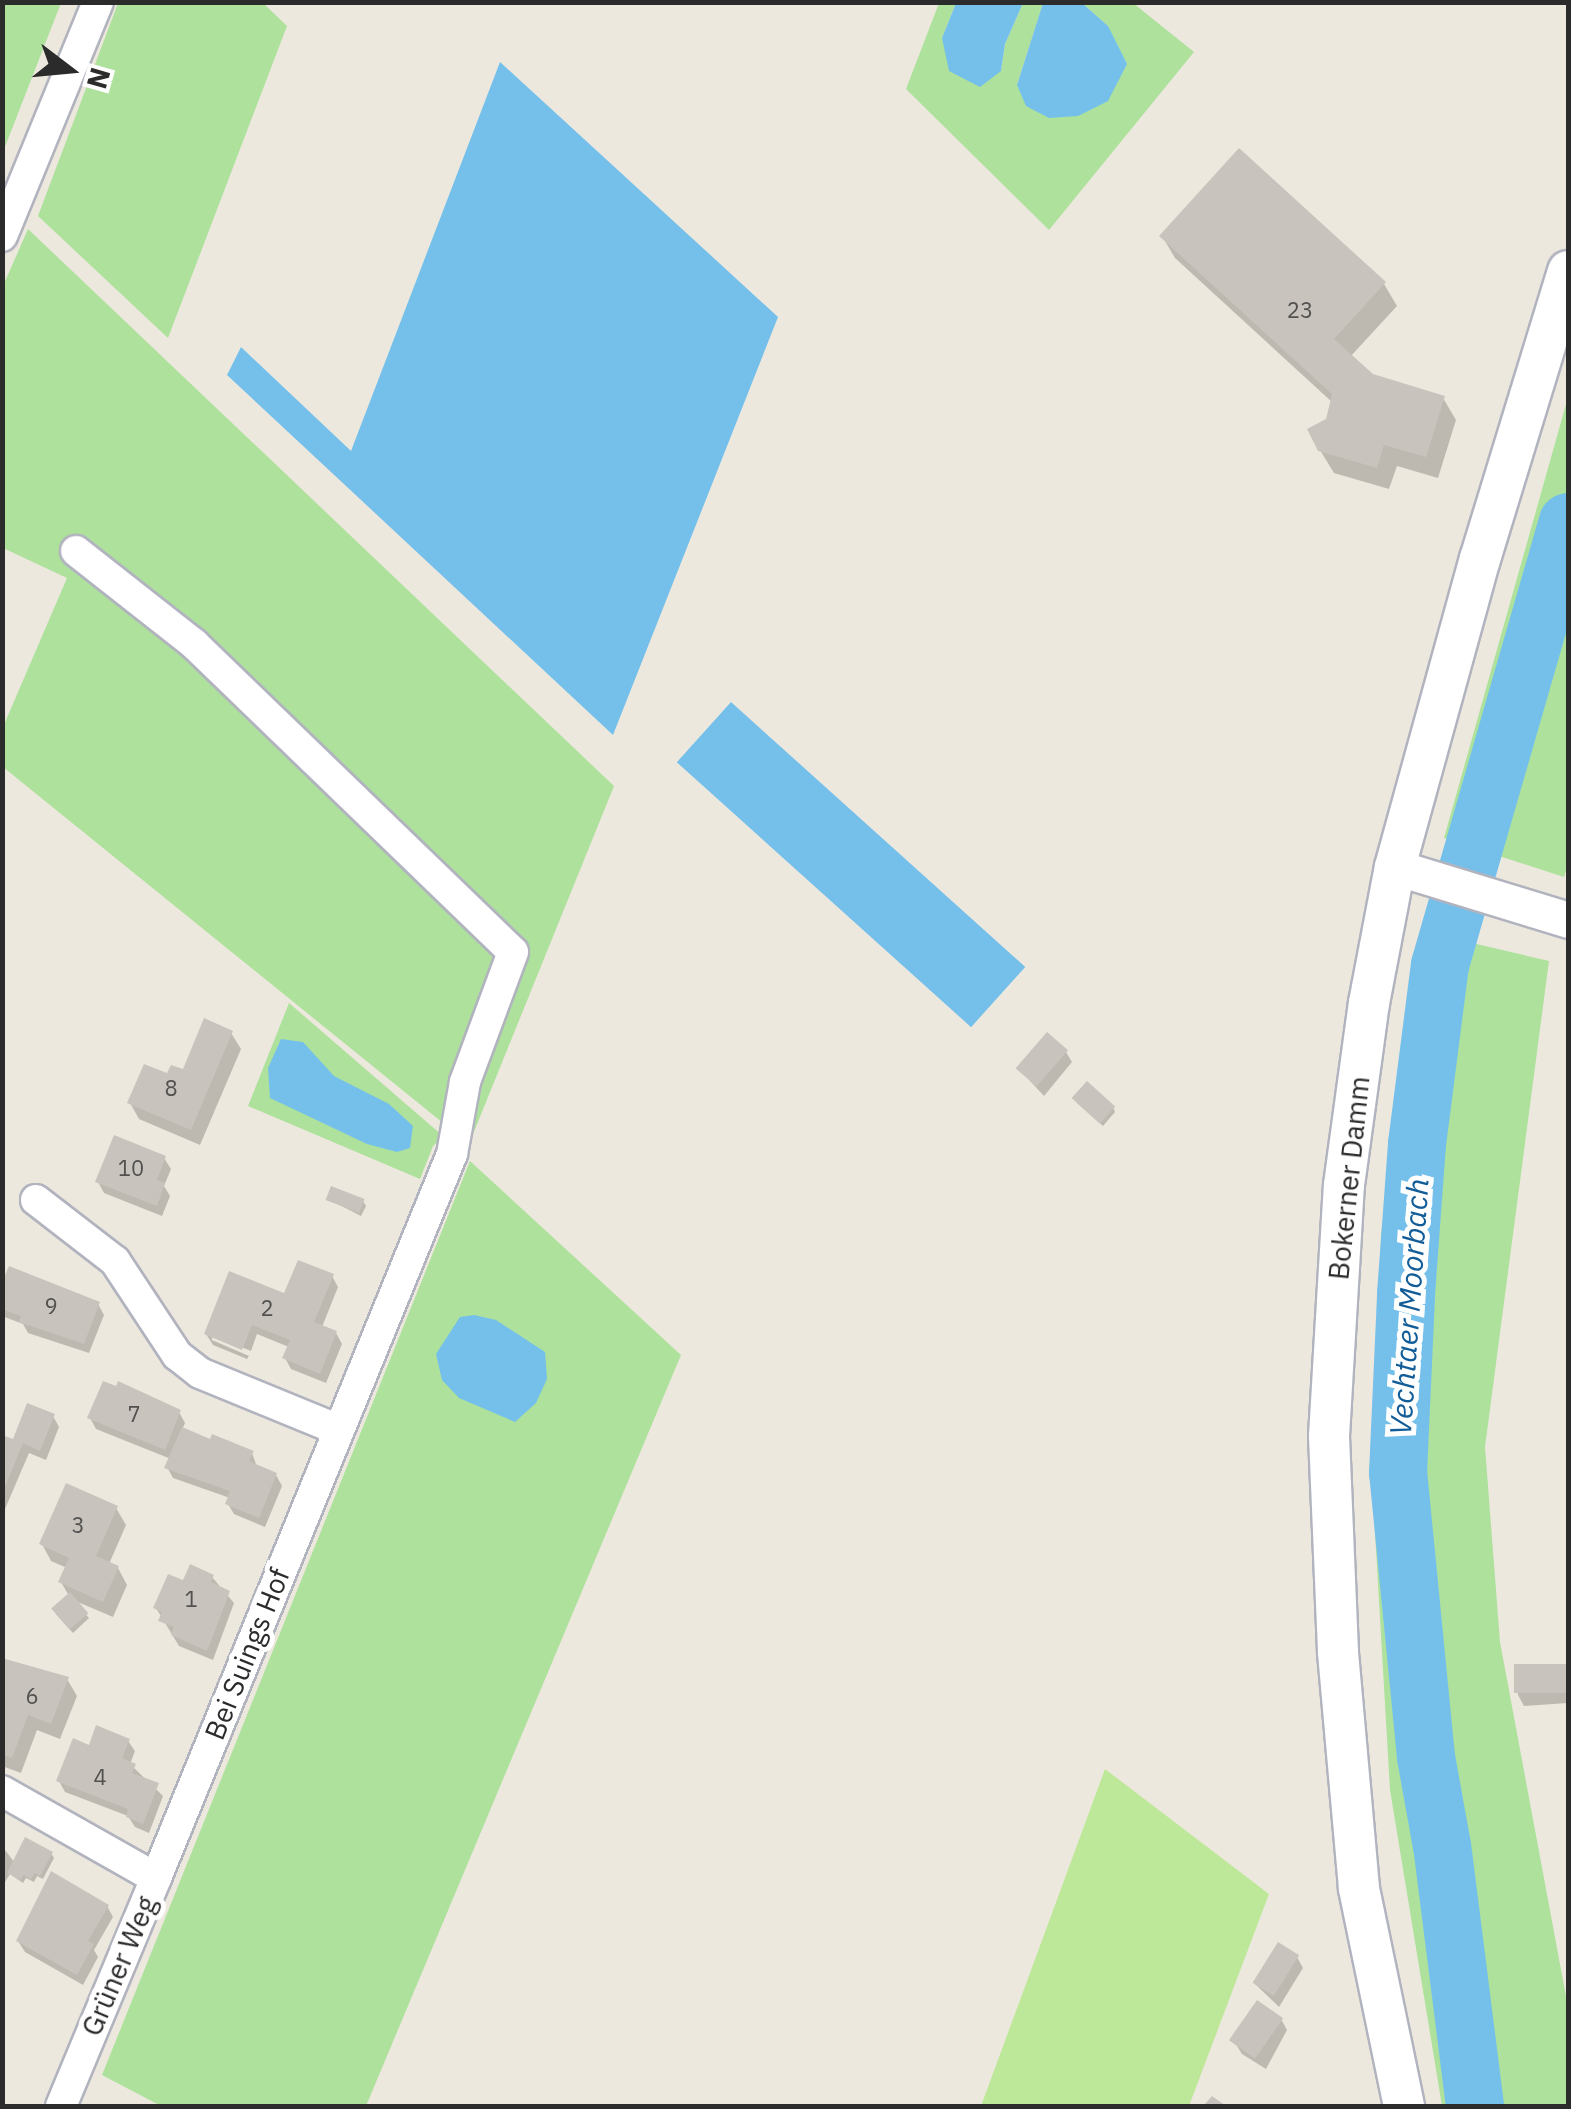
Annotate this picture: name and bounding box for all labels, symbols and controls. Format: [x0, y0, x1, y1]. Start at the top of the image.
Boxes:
north arrow [20, 20, 120, 120]
text: N [79, 64, 120, 93]
house number: 23 [1287, 297, 1313, 323]
street label: Bokerner Damm [1322, 1074, 1376, 1282]
house number: 8 [164, 1075, 178, 1101]
house number: 10 [118, 1155, 144, 1181]
water label: Vechtaer Moorbach [1382, 1177, 1436, 1437]
house number: 9 [44, 1293, 58, 1319]
house number: 2 [260, 1295, 274, 1321]
house number: 7 [127, 1401, 141, 1427]
house number: 3 [71, 1512, 85, 1538]
street label: Bei Suings Hof [197, 1563, 297, 1745]
house number: 1 [184, 1586, 198, 1612]
house number: 6 [25, 1683, 39, 1709]
house number: 4 [93, 1764, 107, 1790]
street label: Grüner Weg [75, 1891, 163, 2041]

